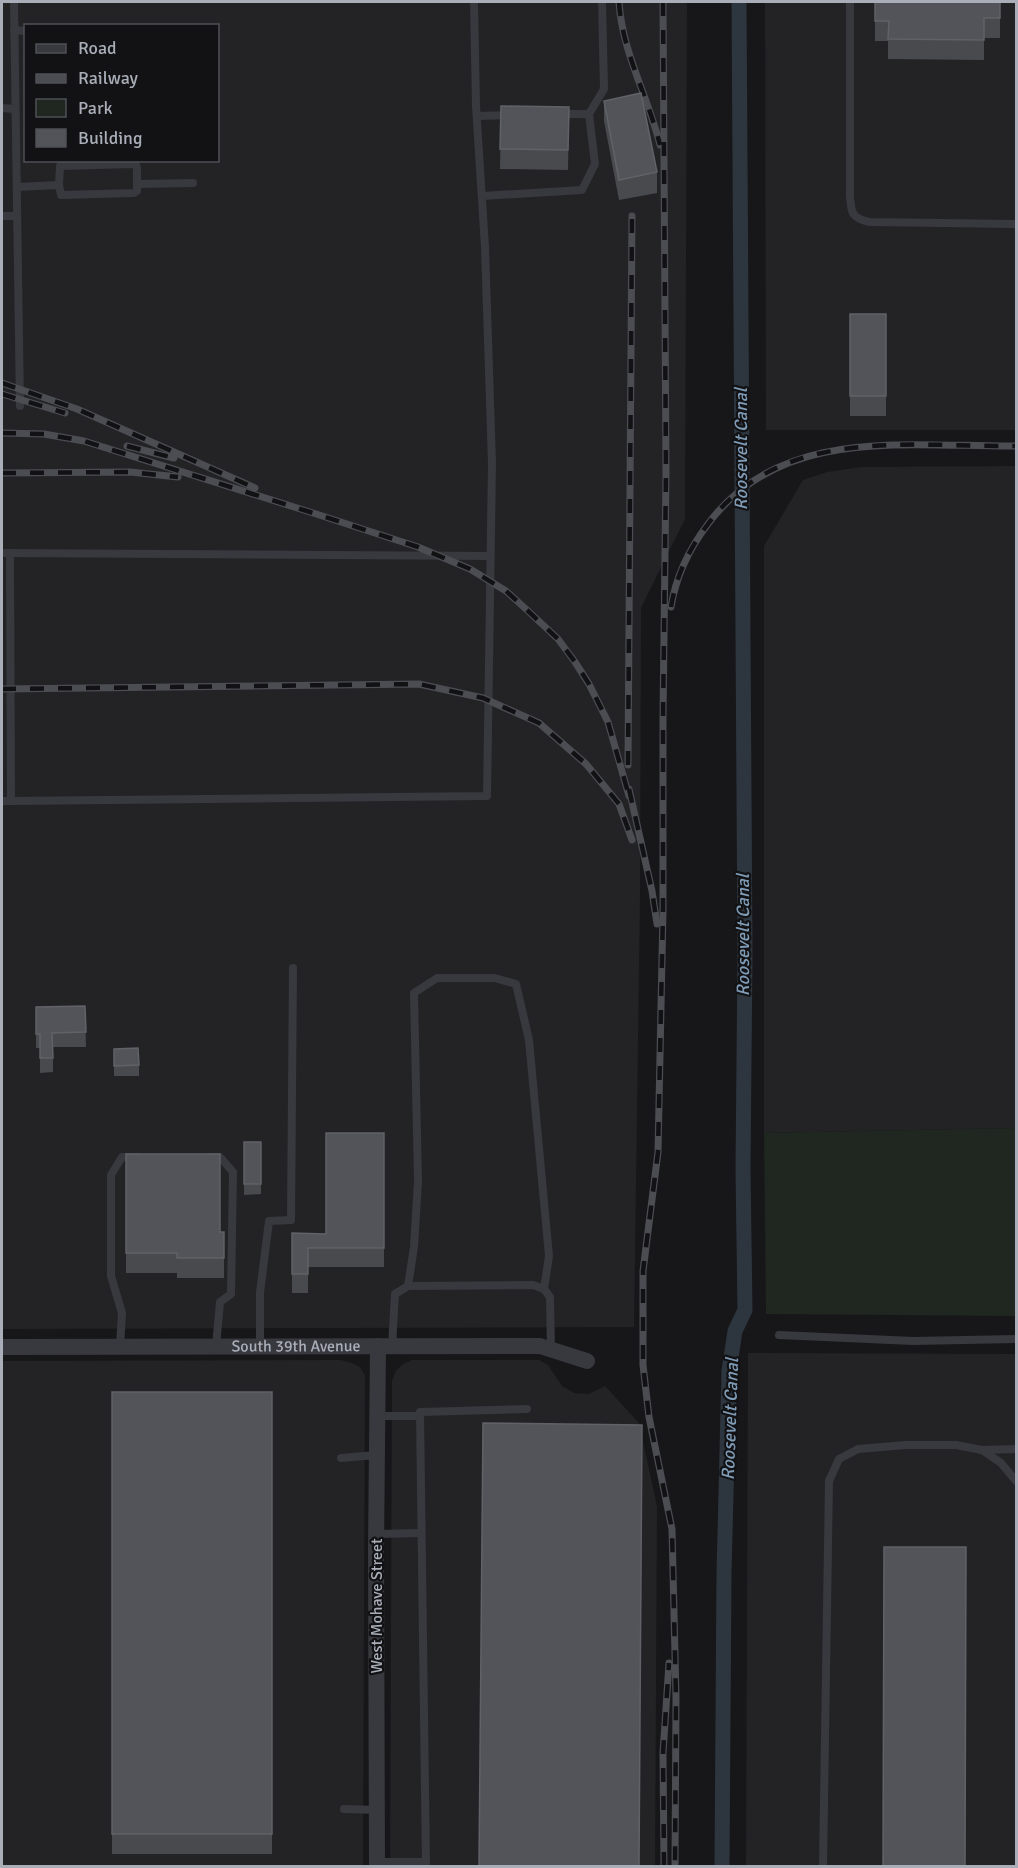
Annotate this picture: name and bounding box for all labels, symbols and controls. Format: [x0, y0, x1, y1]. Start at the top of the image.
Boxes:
legend [24, 24, 219, 162]
text: Road [78, 37, 117, 59]
text: Railway [78, 67, 139, 89]
text: Park [78, 97, 113, 119]
text: Building [78, 127, 142, 149]
water label: Roosevelt Canal [730, 386, 752, 510]
water label: Roosevelt Canal [732, 872, 754, 996]
street label: South 39th Avenue [231, 1336, 361, 1357]
water label: Roosevelt Canal [717, 1356, 743, 1480]
street label: West Mohave Street [367, 1538, 387, 1674]

